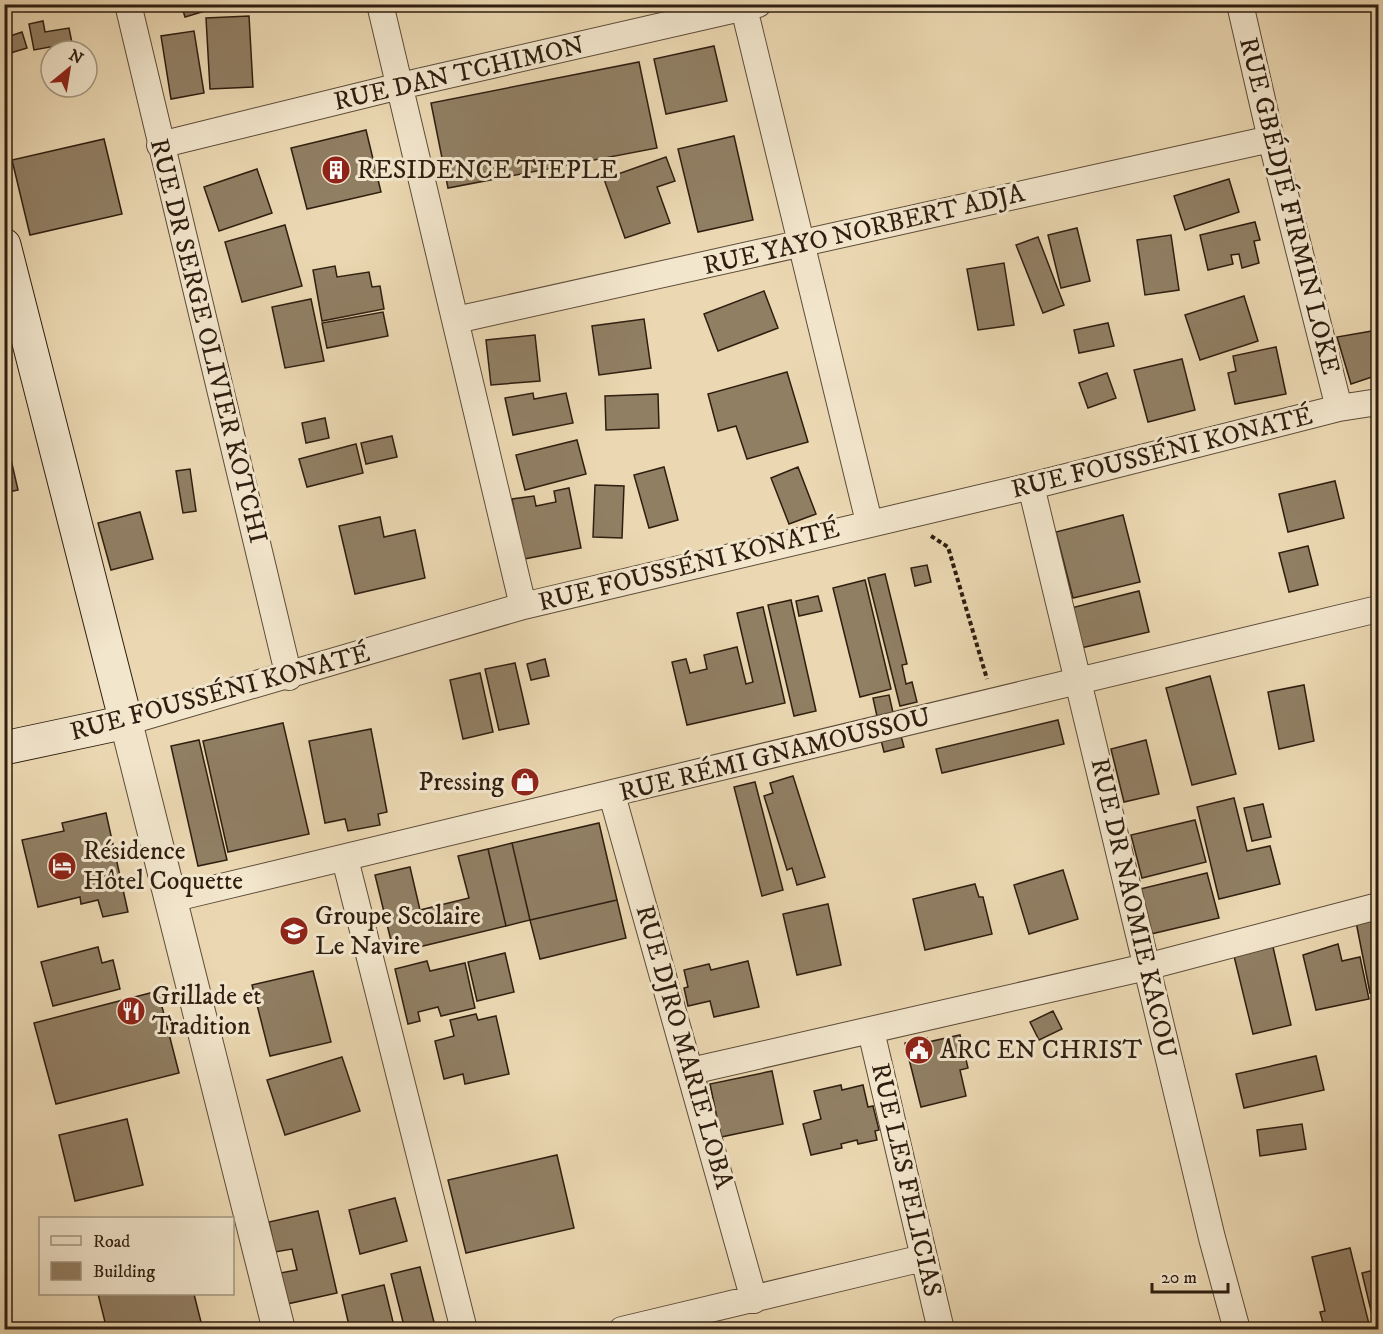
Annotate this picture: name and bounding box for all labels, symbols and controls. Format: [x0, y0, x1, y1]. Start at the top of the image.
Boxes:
street label: RUE DAN TCHIMON [331, 29, 587, 119]
street label: RUE GBÉDJÉ FIRMIN LOKE [1231, 34, 1347, 378]
north arrow [39, 39, 99, 99]
text: N [65, 45, 87, 69]
street label: RUE DR SERGE OLIVIER KOTCHI [142, 135, 274, 547]
building icon: RESIDENCE TIEPLE [320, 154, 352, 186]
place label: RESIDENCE TIEPLE [357, 154, 618, 187]
street label: RUE YAYO NORBERT ADJA [700, 177, 1028, 283]
street label: RUE FOUSSÉNI KONATÉ [1008, 400, 1316, 506]
street label: RUE FOUSSÉNI KONATÉ [535, 513, 843, 619]
street label: RUE FOUSSÉNI KONATÉ [66, 637, 374, 749]
street label: RUE RÉMI GNAMOUSSOU [616, 700, 934, 810]
street label: RUE DR NAOMIE KACOU [1082, 755, 1184, 1061]
place label: Pressing [418, 766, 504, 799]
shop icon: Pressing [509, 766, 541, 798]
place label: Résidence Hôtel Coquette [83, 835, 243, 898]
hotel icon: Résidence Hôtel Coquette [46, 850, 78, 882]
place label: Groupe Scolaire Le Navire [315, 900, 481, 963]
street label: RUE DJRO MARIE LOBA [628, 901, 740, 1193]
school or university icon: Groupe Scolaire Le Navire [278, 915, 310, 947]
place label: Grillade et Tradition [152, 980, 262, 1043]
restaurant icon: Grillade et Tradition [115, 995, 147, 1027]
public building icon: ARC EN CHRIST [903, 1034, 935, 1066]
place label: ARC EN CHRIST [940, 1034, 1143, 1067]
street label: RUE LES FELICIAS [863, 1060, 949, 1300]
legend [39, 1217, 234, 1295]
text: Road [93, 1231, 130, 1253]
scale bar [1152, 1256, 1228, 1294]
text: Building [93, 1261, 155, 1283]
text: 20 m [1161, 1267, 1197, 1289]

